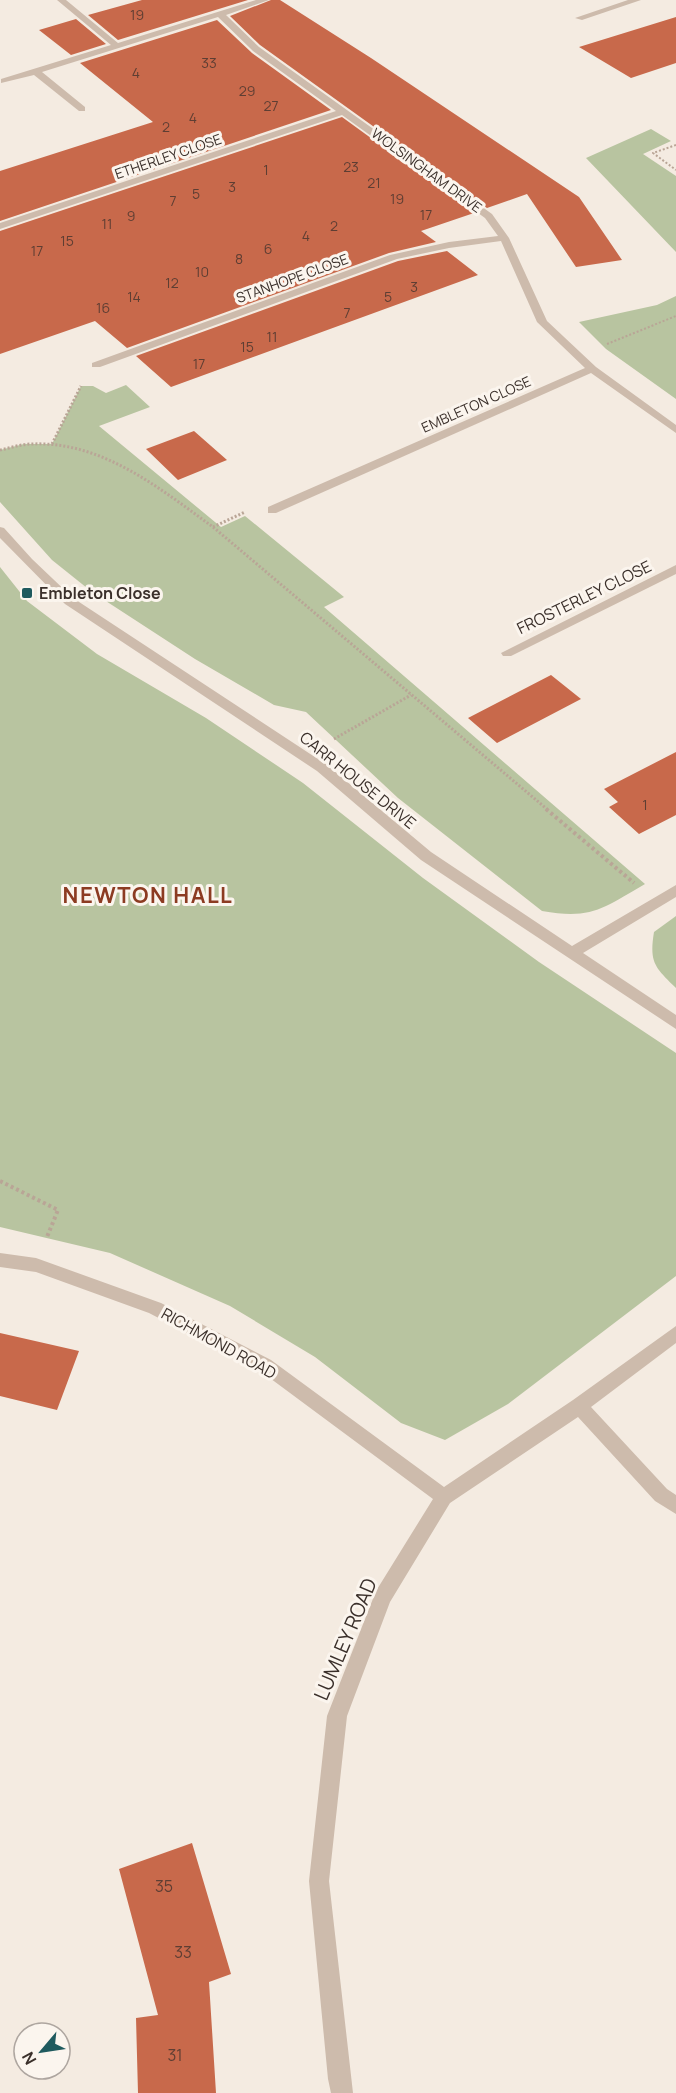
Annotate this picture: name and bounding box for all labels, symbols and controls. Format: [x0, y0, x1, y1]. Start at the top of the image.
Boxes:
house number: 19 [130, 5, 144, 24]
house number: 33 [201, 53, 217, 72]
house number: 4 [132, 63, 140, 82]
house number: 29 [239, 81, 255, 100]
house number: 27 [263, 96, 279, 115]
house number: 4 [189, 108, 197, 127]
house number: 2 [162, 117, 170, 136]
street label: WOLSINGHAM DRIVE [368, 123, 486, 217]
street label: ETHERLEY CLOSE [112, 129, 224, 183]
house number: 23 [343, 157, 359, 176]
house number: 1 [263, 160, 269, 179]
house number: 21 [367, 173, 381, 192]
house number: 3 [228, 177, 236, 196]
house number: 5 [192, 184, 200, 203]
house number: 19 [390, 189, 404, 208]
house number: 7 [169, 191, 177, 210]
house number: 17 [420, 205, 432, 224]
house number: 9 [127, 206, 135, 225]
house number: 11 [102, 214, 112, 233]
house number: 2 [330, 216, 338, 235]
house number: 4 [302, 226, 310, 245]
house number: 15 [60, 231, 74, 250]
house number: 6 [264, 239, 272, 258]
house number: 17 [31, 241, 43, 260]
street label: STANHOPE CLOSE [233, 249, 351, 307]
house number: 8 [235, 249, 243, 268]
house number: 10 [195, 262, 209, 281]
house number: 12 [165, 273, 179, 292]
house number: 3 [410, 277, 418, 296]
house number: 14 [127, 287, 141, 306]
house number: 5 [384, 287, 392, 306]
house number: 16 [96, 298, 110, 317]
house number: 7 [343, 303, 351, 322]
house number: 11 [267, 327, 277, 346]
house number: 15 [240, 337, 254, 356]
house number: 17 [193, 354, 205, 373]
street label: EMBLETON CLOSE [418, 371, 534, 437]
street label: FROSTERLEY CLOSE [513, 555, 655, 639]
place label: Embleton Close [39, 582, 161, 604]
marker: Embleton Close [20, 586, 34, 600]
street label: CARR HOUSE DRIVE [295, 726, 421, 834]
house number: 1 [642, 795, 648, 814]
district label: NEWTON HALL [63, 880, 233, 910]
street label: RICHMOND ROAD [158, 1302, 281, 1384]
street label: LUMLEY ROAD [307, 1574, 383, 1704]
house number: 35 [155, 1875, 173, 1897]
house number: 33 [174, 1941, 192, 1963]
north arrow [12, 2021, 72, 2081]
house number: 31 [167, 2044, 183, 2066]
text: N [16, 2048, 41, 2069]

